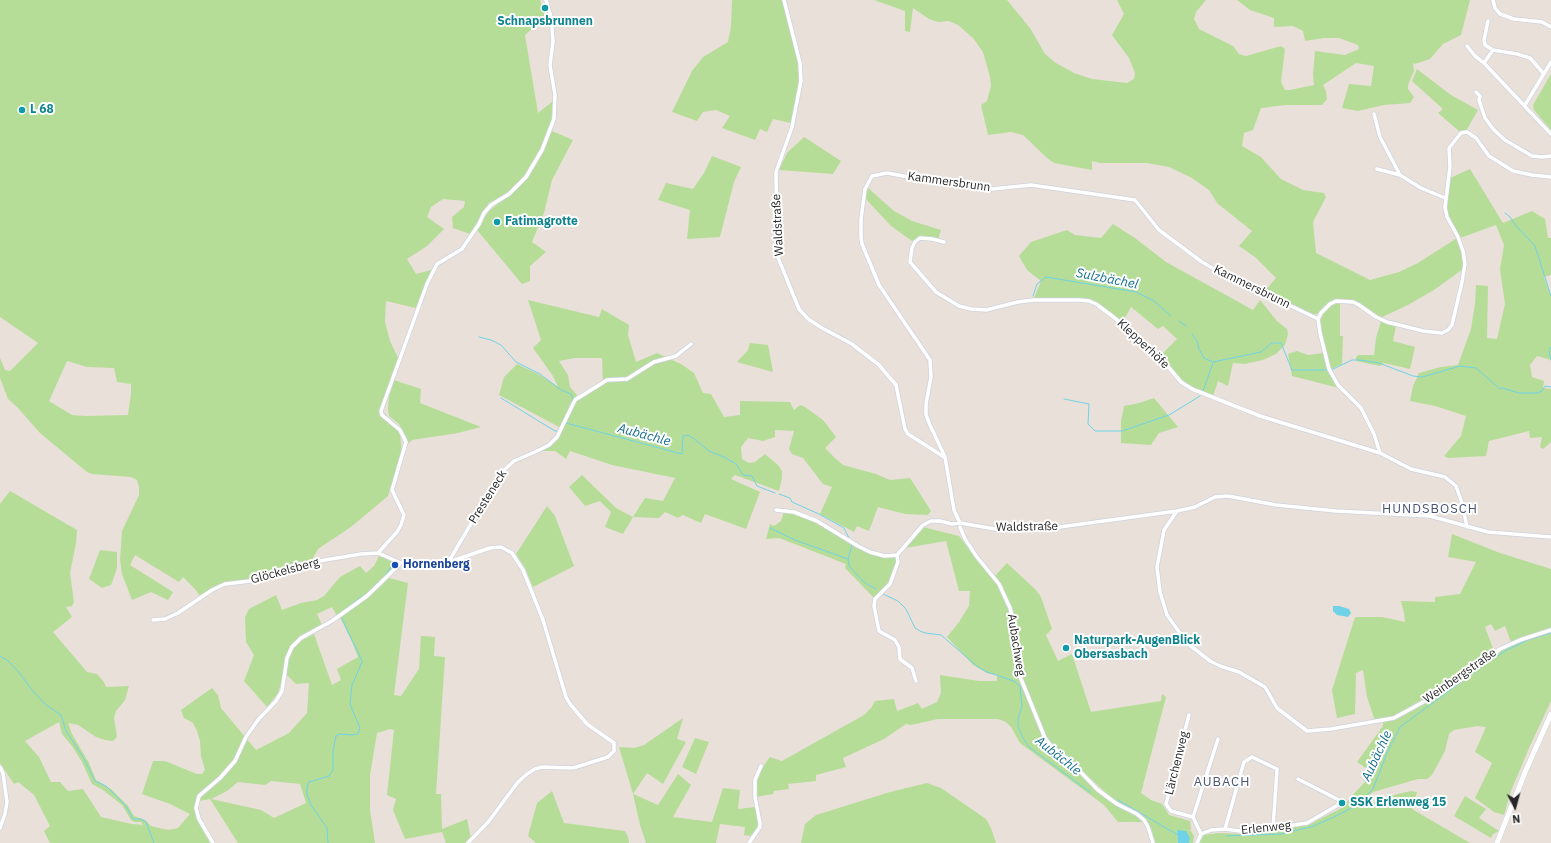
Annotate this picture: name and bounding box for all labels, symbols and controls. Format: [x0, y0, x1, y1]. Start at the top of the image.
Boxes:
marker: Schnapsbrunnen [540, 3, 550, 13]
place label: Schnapsbrunnen [497, 15, 593, 29]
place label: L 68 [30, 103, 54, 117]
marker: L 68 [17, 105, 27, 115]
street label: Kammersbrunn [907, 169, 991, 195]
street label: Waldstraße [769, 194, 787, 256]
place label: Fatimagrotte [505, 215, 578, 229]
marker: Fatimagrotte [492, 217, 502, 227]
street label: Kammersbrunn [1211, 262, 1293, 312]
water label: Sulzbächel [1075, 265, 1139, 293]
street label: Klepperhöfe [1114, 316, 1172, 372]
water label: Aubächle [616, 420, 672, 450]
street label: Presteneck [466, 468, 510, 526]
district label: HUNDSBOSCH [1382, 501, 1478, 517]
street label: Waldstraße [996, 519, 1058, 535]
street label: Glöckelsberg [249, 555, 321, 587]
place label: Hornenberg [403, 558, 470, 572]
marker: Hornenberg [390, 560, 400, 570]
street label: Aubachweg [1004, 613, 1028, 677]
place label: Naturpark-AugenBlick Obersasbach [1074, 634, 1200, 662]
marker: Naturpark-AugenBlick Obersasbach [1061, 643, 1071, 653]
street label: Weinbergstraße [1421, 645, 1499, 707]
water label: Aubächle [1359, 728, 1395, 784]
street label: Lärchenweg [1162, 730, 1192, 796]
water label: Aubächle [1032, 733, 1084, 779]
district label: AUBACH [1194, 774, 1250, 790]
north arrow [1495, 787, 1535, 827]
place label: SSK Erlenweg 15 [1350, 796, 1446, 810]
marker: SSK Erlenweg 15 [1337, 798, 1347, 808]
text: N [1512, 812, 1521, 826]
street label: Erlenweg [1240, 818, 1292, 838]

